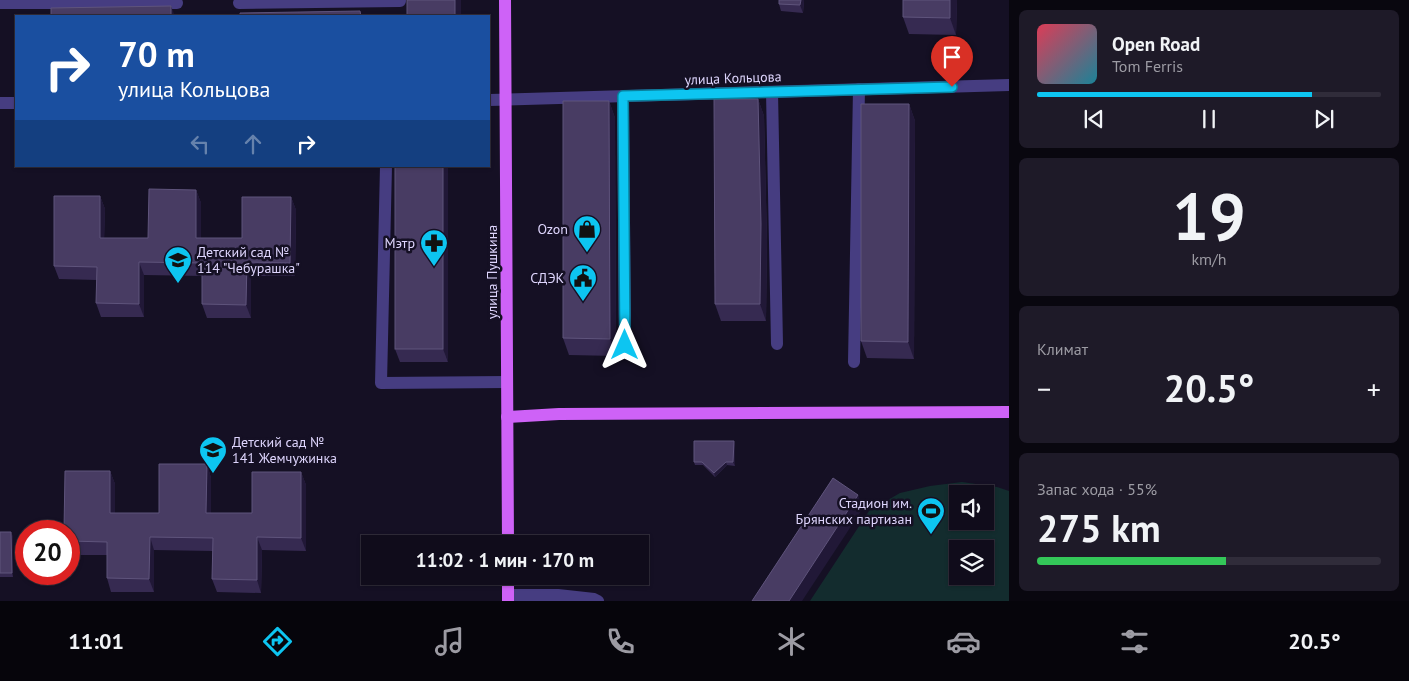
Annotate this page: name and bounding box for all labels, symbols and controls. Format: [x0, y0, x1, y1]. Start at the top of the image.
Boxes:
text: 70 m [118, 31, 195, 77]
text: Open Road [1112, 32, 1200, 56]
icon: right [35, 35, 100, 100]
pin [931, 36, 973, 87]
icon: arrive [938, 43, 966, 71]
text: Tom Ferris [1112, 56, 1183, 76]
street label: улица Кольцова [684, 67, 782, 89]
text: улица Кольцова [118, 75, 271, 103]
icon: previous [1080, 105, 1108, 133]
icon: pause [1195, 105, 1223, 133]
icon: next [1310, 105, 1338, 133]
icon: left [186, 130, 214, 158]
icon: ahead [239, 130, 267, 158]
icon: right [292, 130, 320, 158]
text: 19 [1172, 174, 1246, 258]
shop icon: Ozon [572, 214, 602, 253]
place label: Ozon [538, 220, 568, 238]
street label: улица Пушкина [483, 225, 501, 319]
pharmacy icon: Мэтр [419, 228, 449, 267]
place label: Мэтр [384, 234, 415, 252]
place label: Детский сад № 114 "Чебурашка" [197, 243, 300, 277]
school or university icon: Детский сад № 114 "Чебурашка" [163, 245, 193, 284]
text: km/h [1191, 249, 1227, 269]
public building icon: СДЭК [568, 263, 598, 302]
place label: СДЭК [530, 269, 564, 287]
position arrow [598, 318, 650, 370]
text: Климат [1037, 339, 1088, 359]
text: 20.5° [1164, 363, 1254, 412]
text: − [1037, 370, 1051, 407]
text: + [1367, 370, 1381, 407]
place label: Детский сад № 141 Жемчужинка [232, 433, 337, 467]
school or university icon: Детский сад № 141 Жемчужинка [198, 435, 228, 474]
text: Запас хода · 55% [1037, 479, 1157, 499]
map controls [949, 485, 994, 585]
button: sound [949, 485, 994, 530]
place label: Стадион им. Брянских партизан [796, 494, 912, 528]
sports icon: Стадион им. Брянских партизан [916, 496, 946, 535]
text: 275 km [1037, 503, 1161, 552]
speed limit sign: 20 [15, 520, 80, 585]
button: layers [949, 540, 994, 585]
text: 11:02 · 1 мин · 170 m [416, 548, 594, 572]
icon: directions [260, 624, 295, 659]
icon: music [432, 624, 467, 659]
icon: phone [603, 624, 638, 659]
icon: climate [774, 624, 809, 659]
icon: car [946, 624, 981, 659]
icon: filters [1117, 624, 1152, 659]
text: 11:01 [68, 627, 124, 655]
text: 20.5° [1288, 627, 1341, 655]

